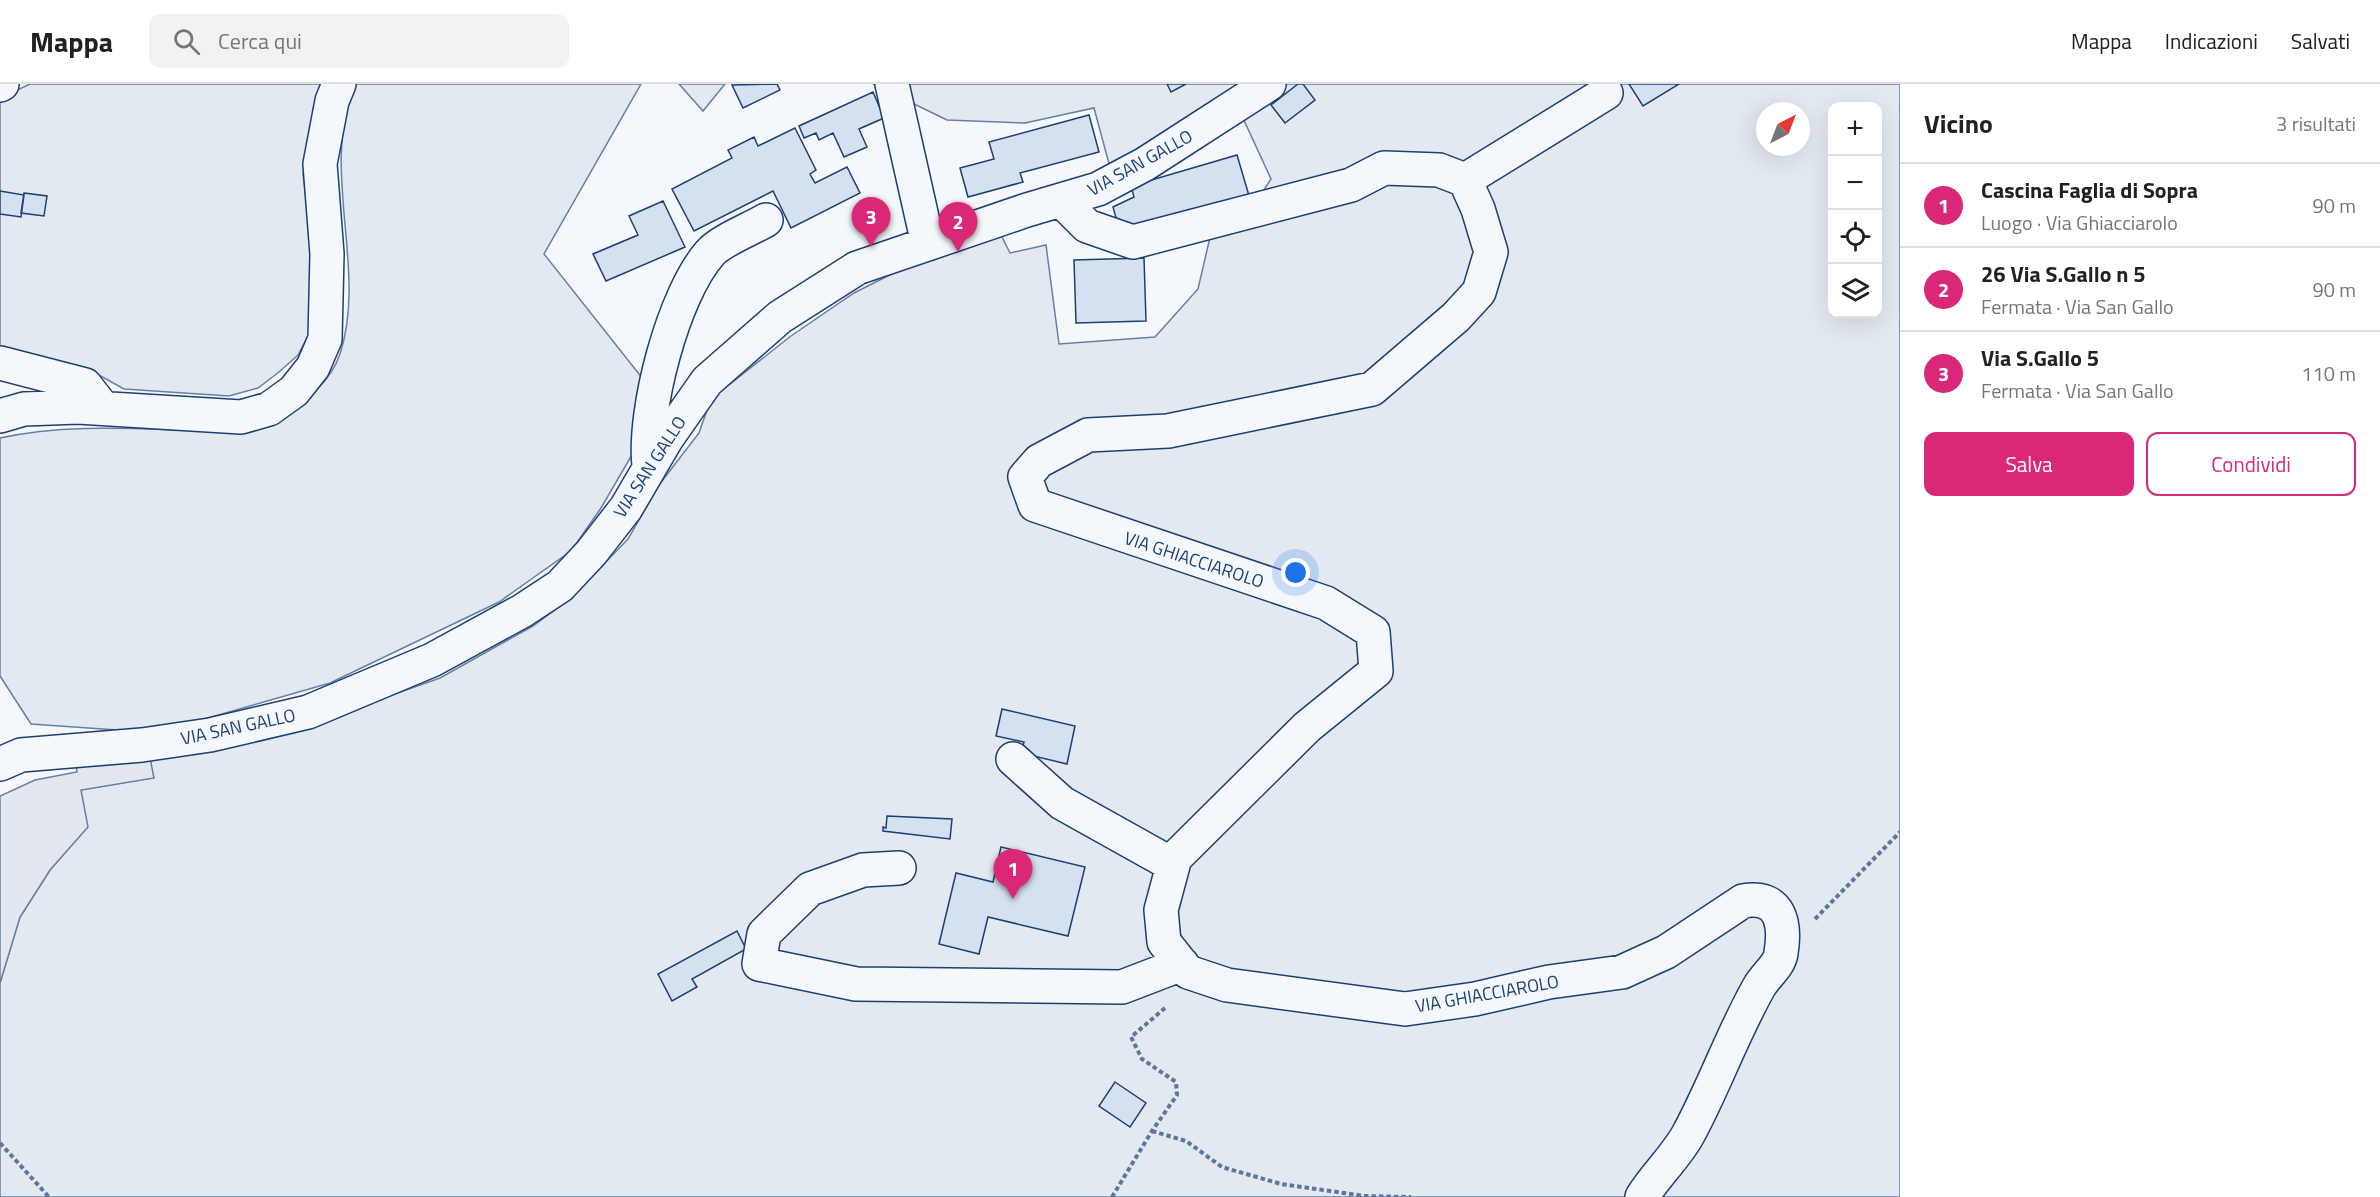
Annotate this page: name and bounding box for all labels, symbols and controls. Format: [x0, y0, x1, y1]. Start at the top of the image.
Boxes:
search box [149, 14, 569, 68]
text: Mappa [30, 20, 113, 63]
text: Cerca qui [218, 24, 302, 58]
icon: search [170, 25, 203, 58]
text: Mappa [2071, 25, 2132, 57]
text: Indicazioni [2165, 25, 2258, 57]
text: Salvati [2291, 25, 2350, 57]
north arrow [1756, 102, 1810, 156]
map controls [1828, 102, 1882, 318]
button: + [1828, 102, 1882, 156]
text: Vicino [1924, 104, 1993, 143]
text: 3 risultati [2276, 108, 2356, 139]
street label: VIA SAN GALLO [1082, 122, 1197, 203]
button: − [1828, 156, 1882, 210]
text: Cascina Faglia di Sopra [1981, 173, 2198, 207]
text: 1 [1938, 190, 1949, 221]
text: 90 m [2312, 190, 2356, 221]
pin: 3 [852, 198, 890, 247]
pin: 2 [938, 202, 978, 252]
text: Luogo · Via Ghiacciarolo [1981, 207, 2178, 238]
button: locate [1828, 210, 1882, 264]
text: 26 Via S.Gallo n 5 [1981, 257, 2146, 291]
button: layers [1828, 264, 1882, 318]
text: 2 [1938, 274, 1949, 305]
text: 90 m [2312, 274, 2356, 305]
text: Fermata · Via San Gallo [1981, 291, 2174, 322]
text: Via S.Gallo 5 [1981, 341, 2099, 375]
text: 3 [1938, 358, 1949, 389]
text: 110 m [2301, 358, 2356, 389]
text: Fermata · Via San Gallo [1981, 375, 2174, 406]
street label: VIA SAN GALLO [607, 410, 693, 523]
button: Salva [1924, 432, 2134, 496]
button: Condividi [2146, 432, 2356, 496]
street label: VIA GHIACCIAROLO [1121, 524, 1268, 595]
your location [1281, 558, 1310, 587]
street label: VIA SAN GALLO [178, 701, 298, 752]
pin: 1 [994, 850, 1032, 899]
street label: VIA GHIACCIAROLO [1413, 968, 1561, 1019]

